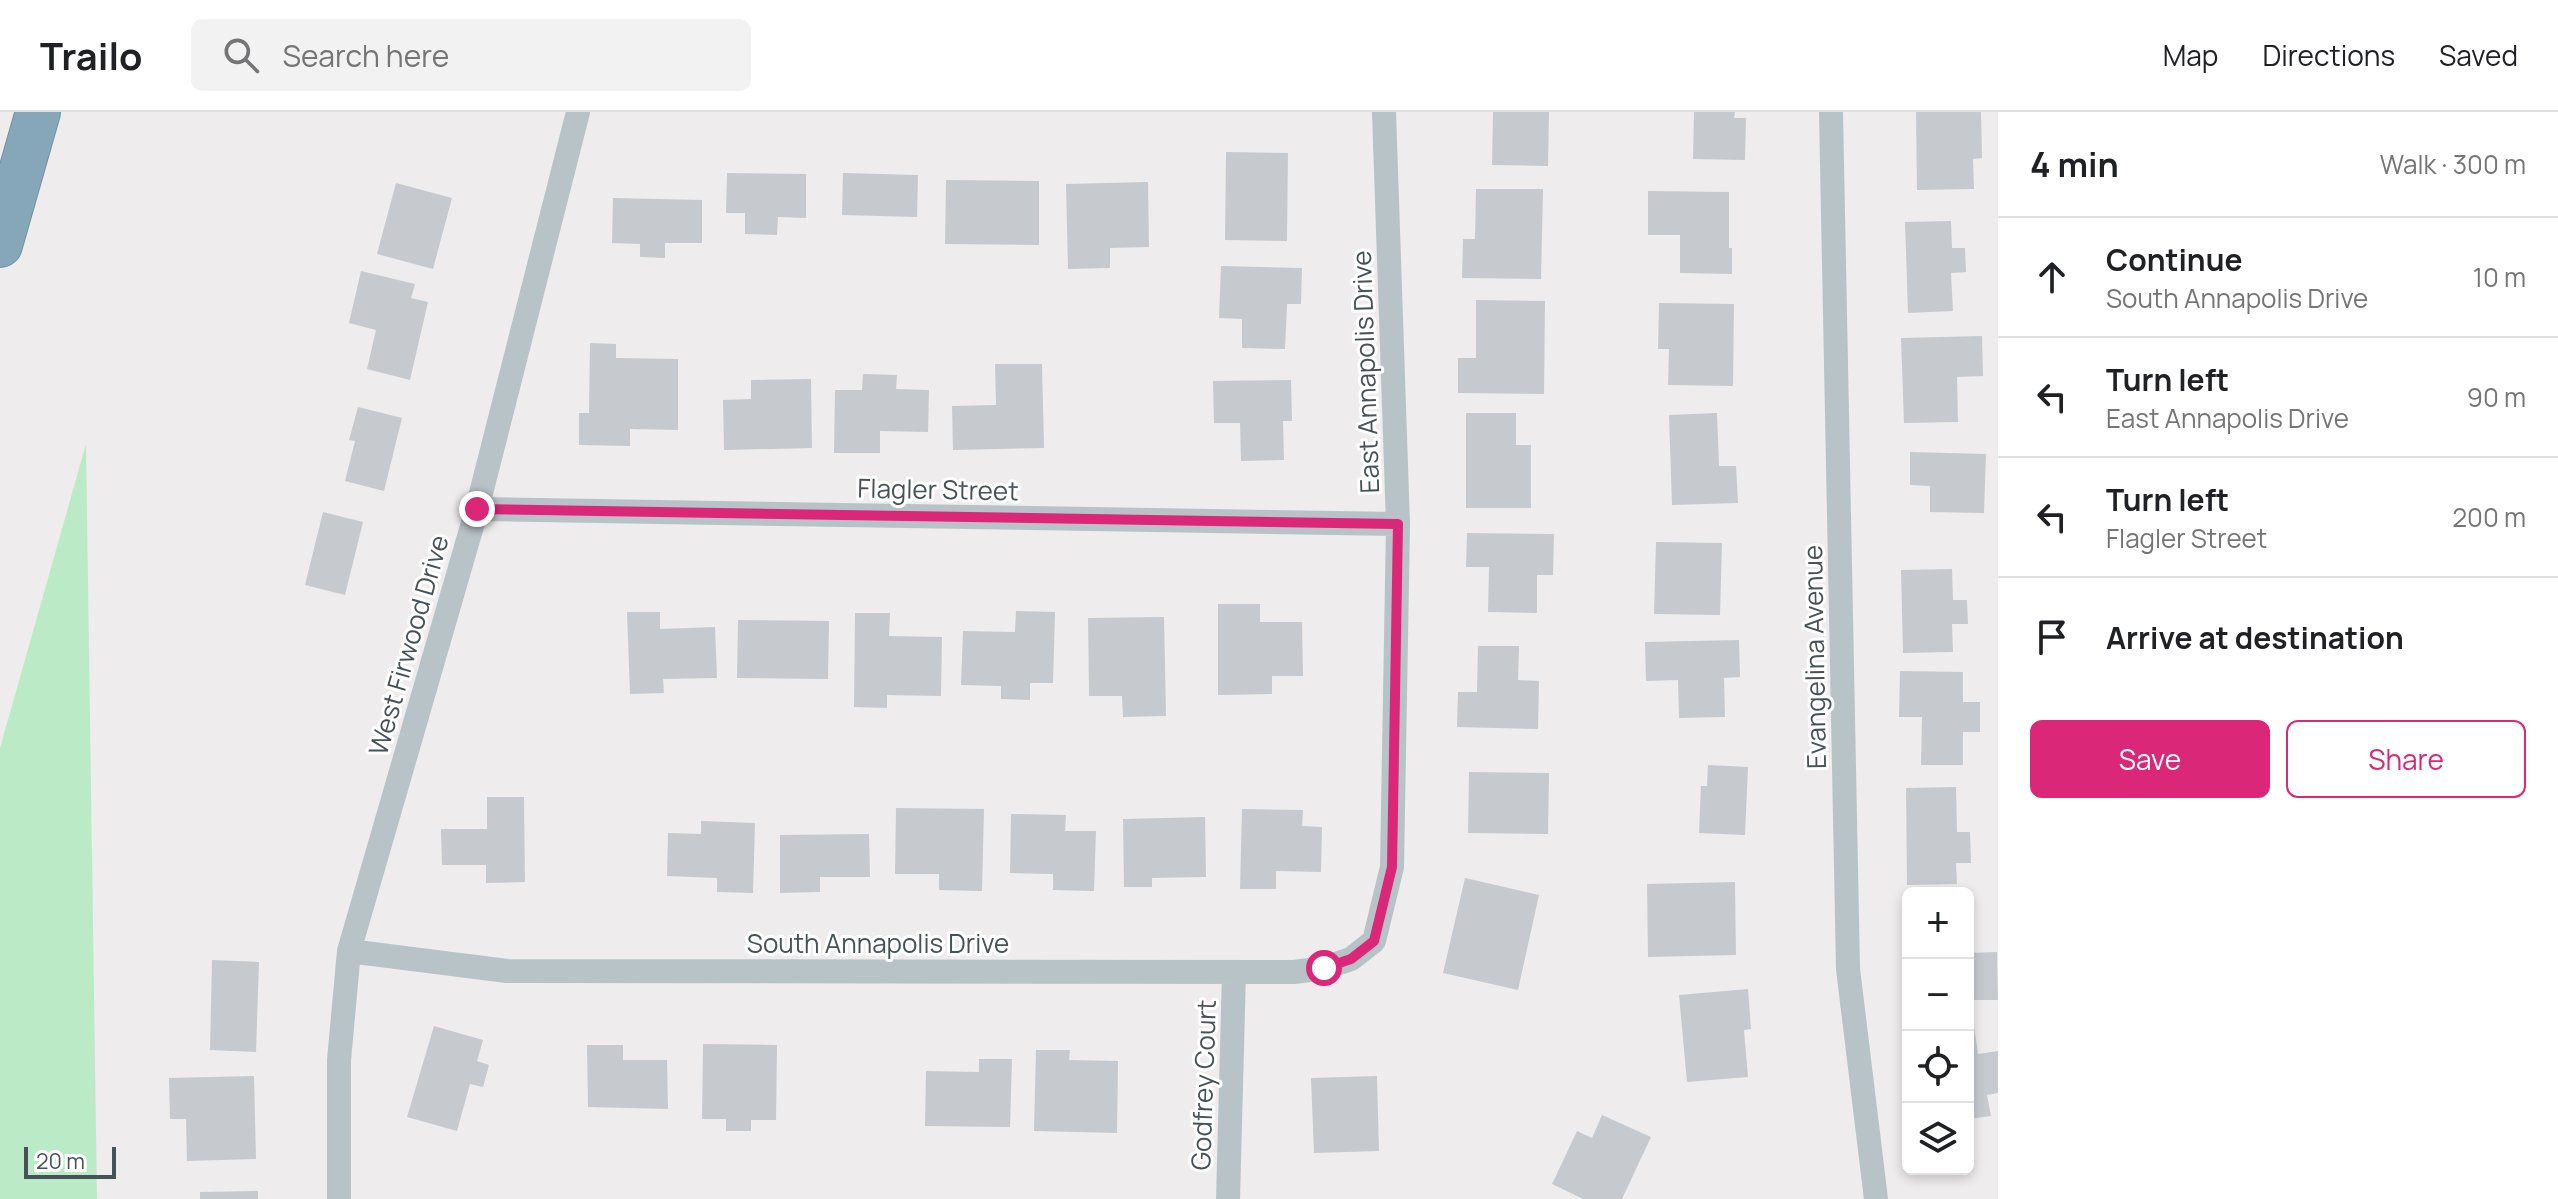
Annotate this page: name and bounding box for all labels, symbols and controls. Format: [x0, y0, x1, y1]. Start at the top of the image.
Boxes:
search box [191, 19, 751, 91]
text: Trailo [40, 29, 143, 81]
icon: search [219, 33, 263, 77]
text: Search here [283, 35, 449, 76]
text: Map [2163, 36, 2218, 74]
text: Directions [2262, 36, 2395, 74]
text: Saved [2439, 36, 2518, 74]
text: 4 min [2030, 141, 2119, 187]
text: Walk · 300 m [2380, 146, 2526, 182]
text: Continue [2106, 239, 2242, 280]
street label: East Annapolis Drive [1343, 250, 1387, 494]
icon: ahead [2030, 255, 2074, 299]
text: 10 m [2473, 259, 2526, 295]
text: South Annapolis Drive [2106, 280, 2368, 316]
text: Turn left [2106, 359, 2229, 400]
icon: left [2030, 375, 2074, 419]
text: 90 m [2467, 379, 2526, 415]
text: East Annapolis Drive [2106, 400, 2349, 436]
street label: Flagler Street [857, 470, 1019, 508]
text: Turn left [2106, 479, 2229, 520]
route end [459, 491, 495, 527]
icon: left [2030, 495, 2074, 539]
text: 200 m [2452, 499, 2526, 535]
text: Flagler Street [2106, 520, 2267, 556]
street label: West Firwood Drive [359, 531, 457, 759]
street label: Evangelina Avenue [1794, 545, 1834, 769]
icon: arrive [2030, 615, 2074, 659]
text: Arrive at destination [2106, 617, 2404, 658]
button: Save [2030, 720, 2270, 798]
button: Share [2286, 720, 2526, 798]
map controls [1902, 887, 1974, 1175]
button: + [1902, 887, 1974, 959]
street label: South Annapolis Drive [747, 925, 1009, 961]
route start [1306, 950, 1342, 986]
button: − [1902, 959, 1974, 1031]
street label: Godfrey Court [1182, 999, 1224, 1171]
button: locate [1902, 1031, 1974, 1103]
button: layers [1902, 1103, 1974, 1175]
scale bar [24, 1143, 116, 1179]
text: 20 m [36, 1146, 85, 1176]

